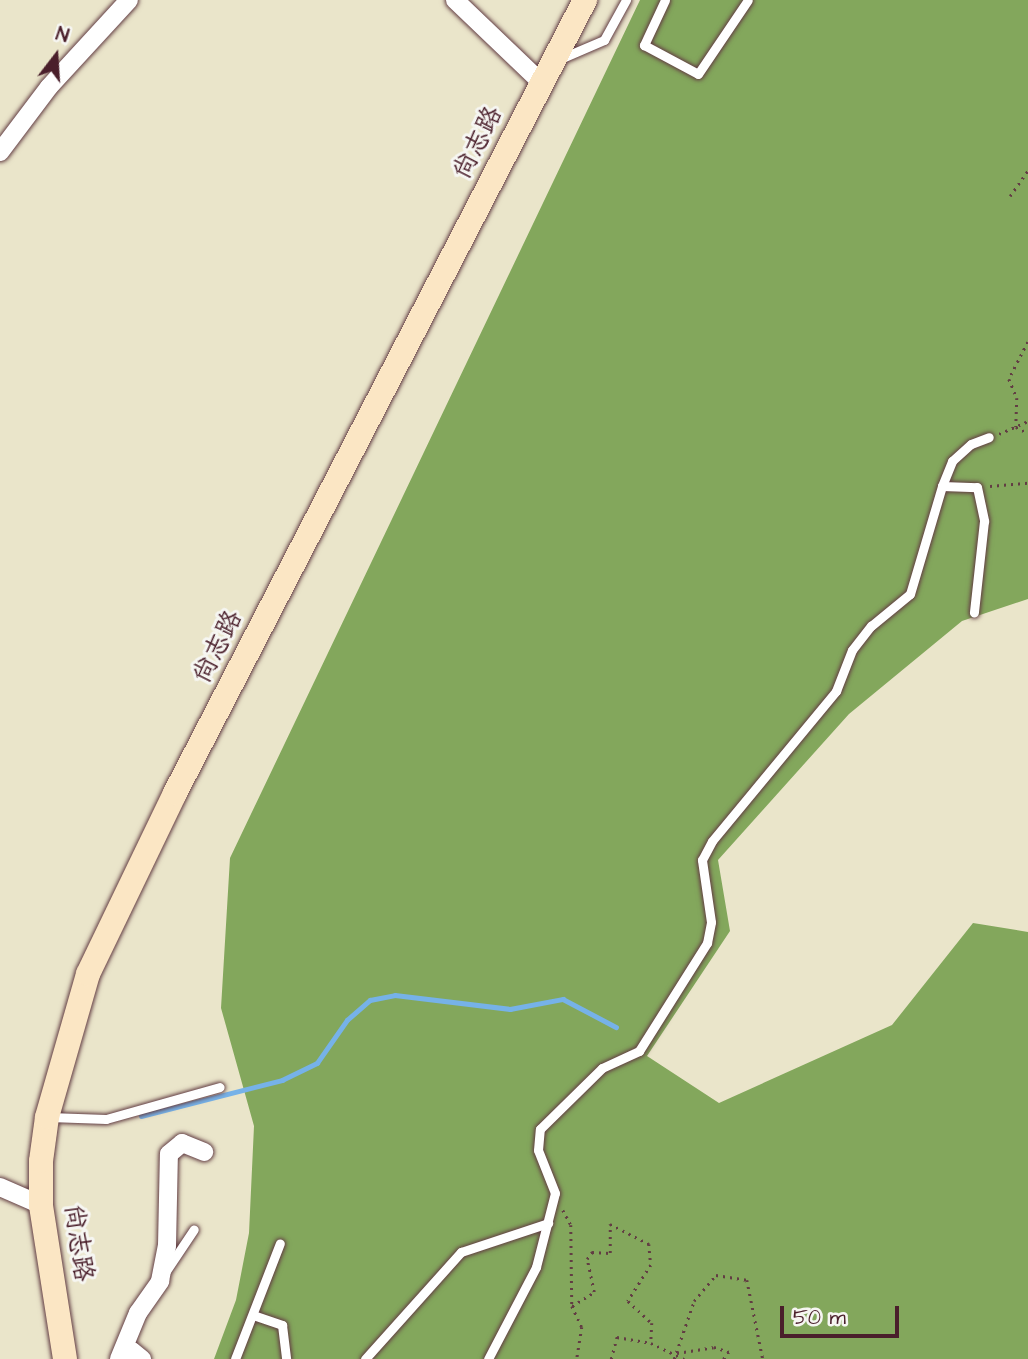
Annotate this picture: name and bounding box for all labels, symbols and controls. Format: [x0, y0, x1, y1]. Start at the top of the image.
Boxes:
north arrow [21, 21, 91, 91]
text: N [53, 21, 72, 50]
street label: 尚志路 [446, 101, 510, 185]
street label: 尚志路 [186, 605, 250, 689]
street label: 尚志路 [57, 1202, 99, 1284]
scale bar [783, 1292, 902, 1336]
text: 50 m [793, 1303, 846, 1332]

